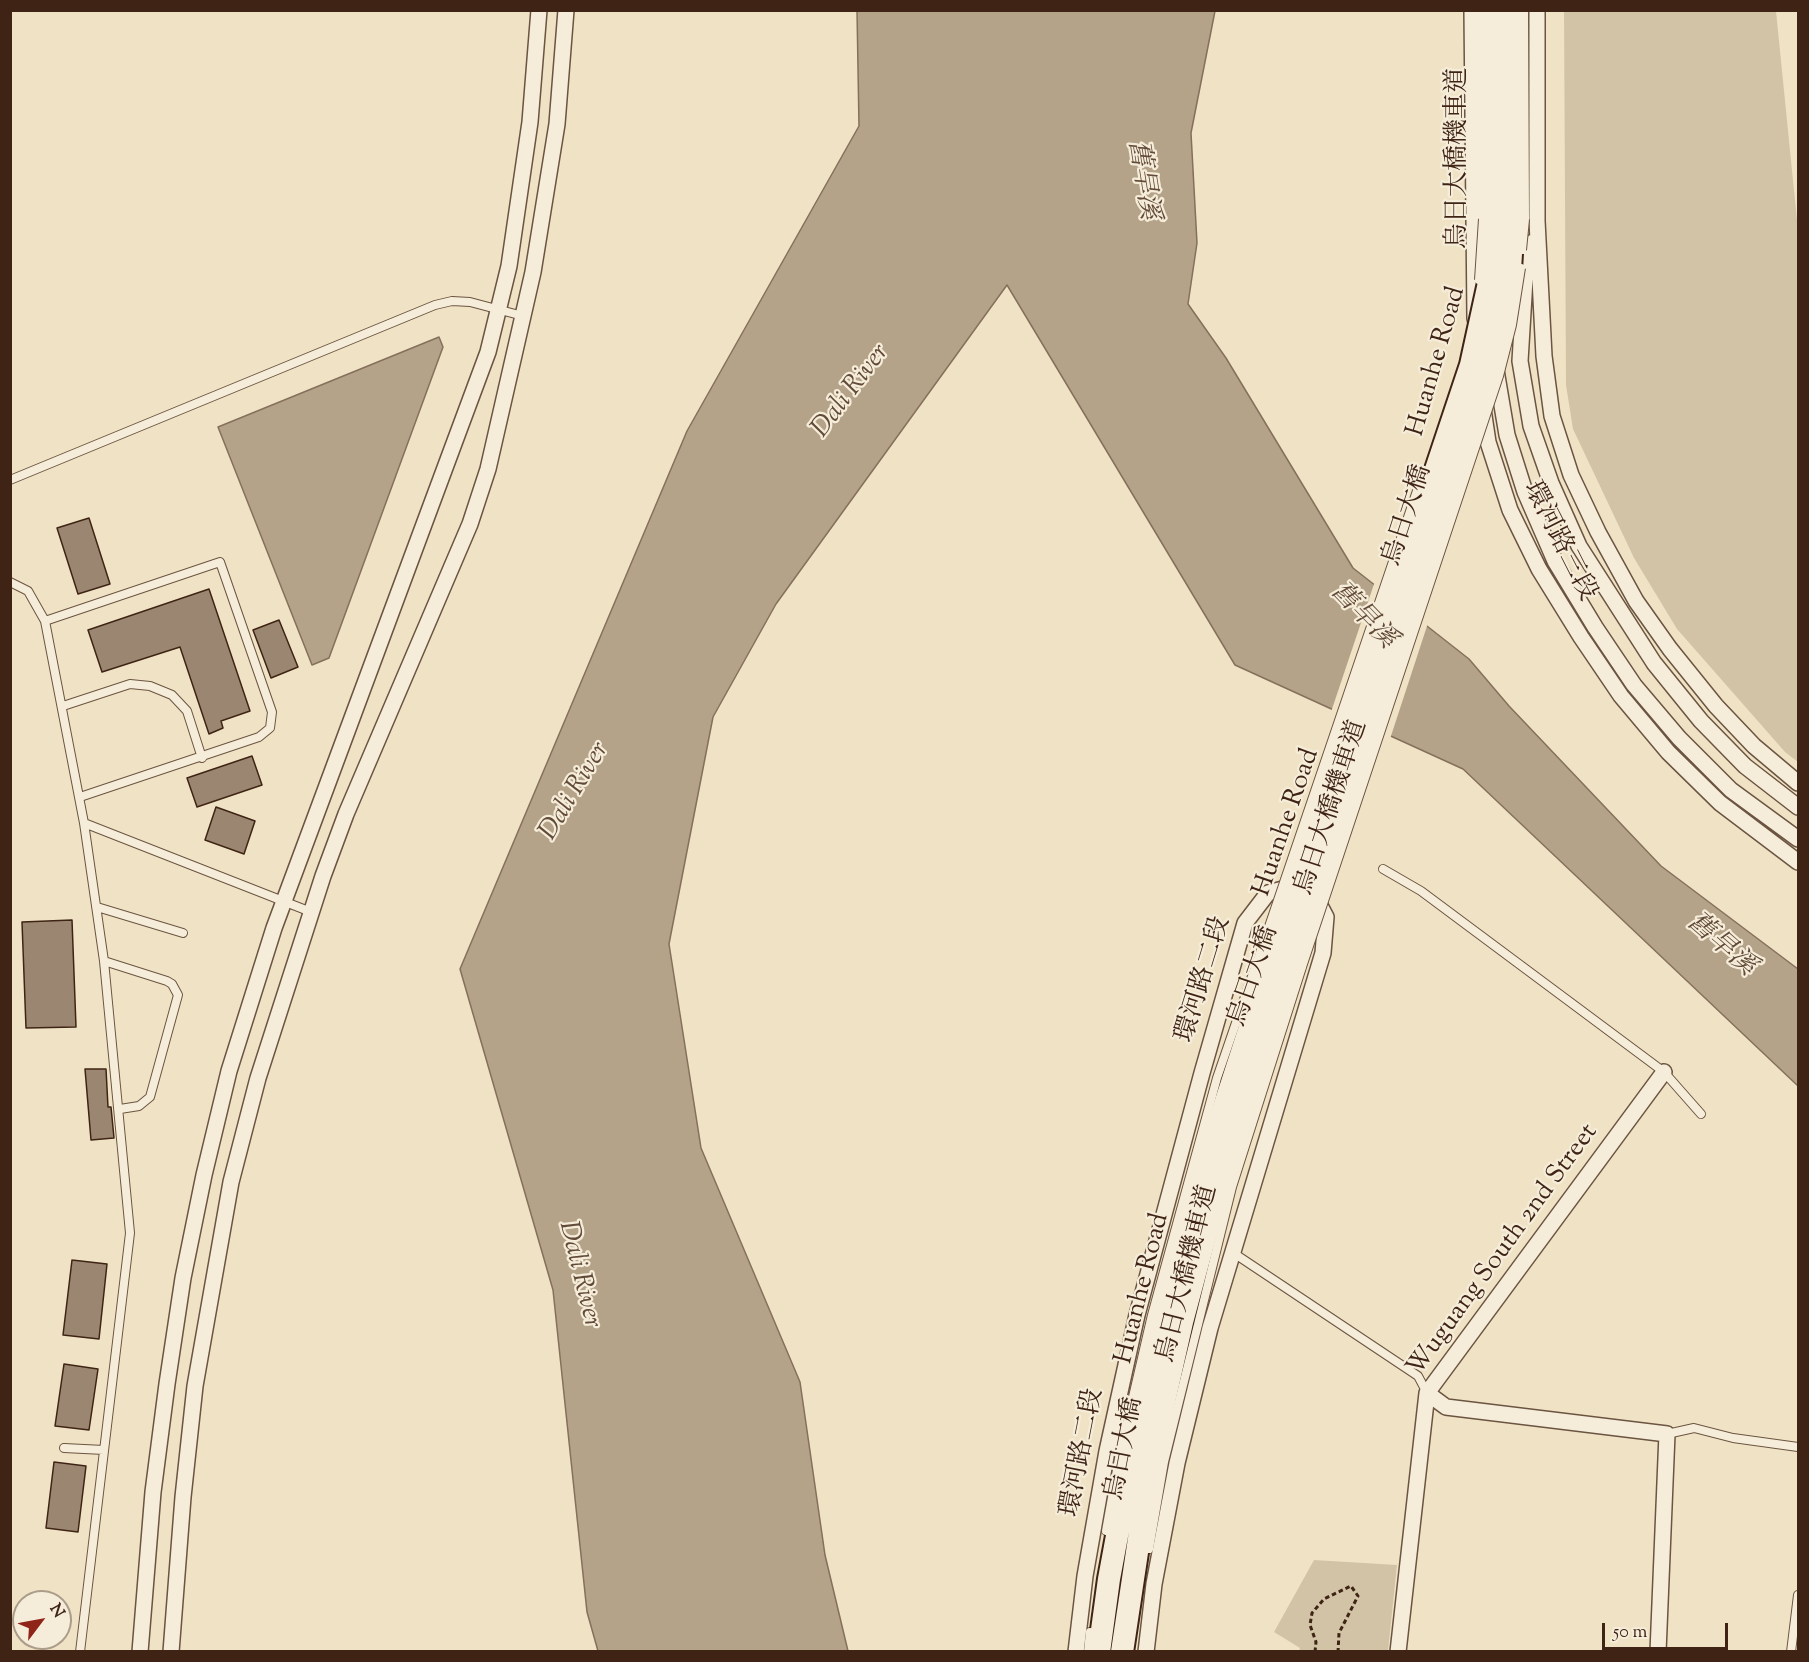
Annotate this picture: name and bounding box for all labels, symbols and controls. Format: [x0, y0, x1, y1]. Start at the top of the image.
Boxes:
street label: 烏日大橋機車道 [1444, 67, 1476, 249]
water label: 舊旱溪 [1119, 137, 1163, 223]
street label: Huanhe Road [1402, 284, 1474, 440]
water label: Dali River [806, 339, 898, 445]
street label: 烏日大橋 [1378, 462, 1440, 570]
street label: 環河路三段 [1515, 477, 1601, 607]
water label: 舊旱溪 [1322, 577, 1402, 657]
street label: 烏日大橋機車道 [1290, 717, 1376, 899]
water label: Dali River [534, 737, 618, 847]
street label: Huanhe Road [1248, 745, 1328, 901]
water label: 舊旱溪 [1679, 907, 1761, 985]
street label: 環河路二段 [1171, 913, 1239, 1047]
street label: 烏日大橋 [1223, 923, 1287, 1031]
street label: Wuguang South 2nd Street [1402, 1119, 1606, 1383]
street label: 烏日大橋機車道 [1152, 1182, 1226, 1366]
street label: Huanhe Road [1110, 1211, 1178, 1367]
water label: Dali River [549, 1218, 607, 1332]
street label: 環河路二段 [1056, 1386, 1112, 1520]
street label: 烏日大橋 [1101, 1395, 1151, 1503]
north arrow [12, 1590, 72, 1650]
text: N [43, 1600, 69, 1623]
scale bar [1605, 1611, 1731, 1649]
text: 50 m [1613, 1620, 1647, 1646]

